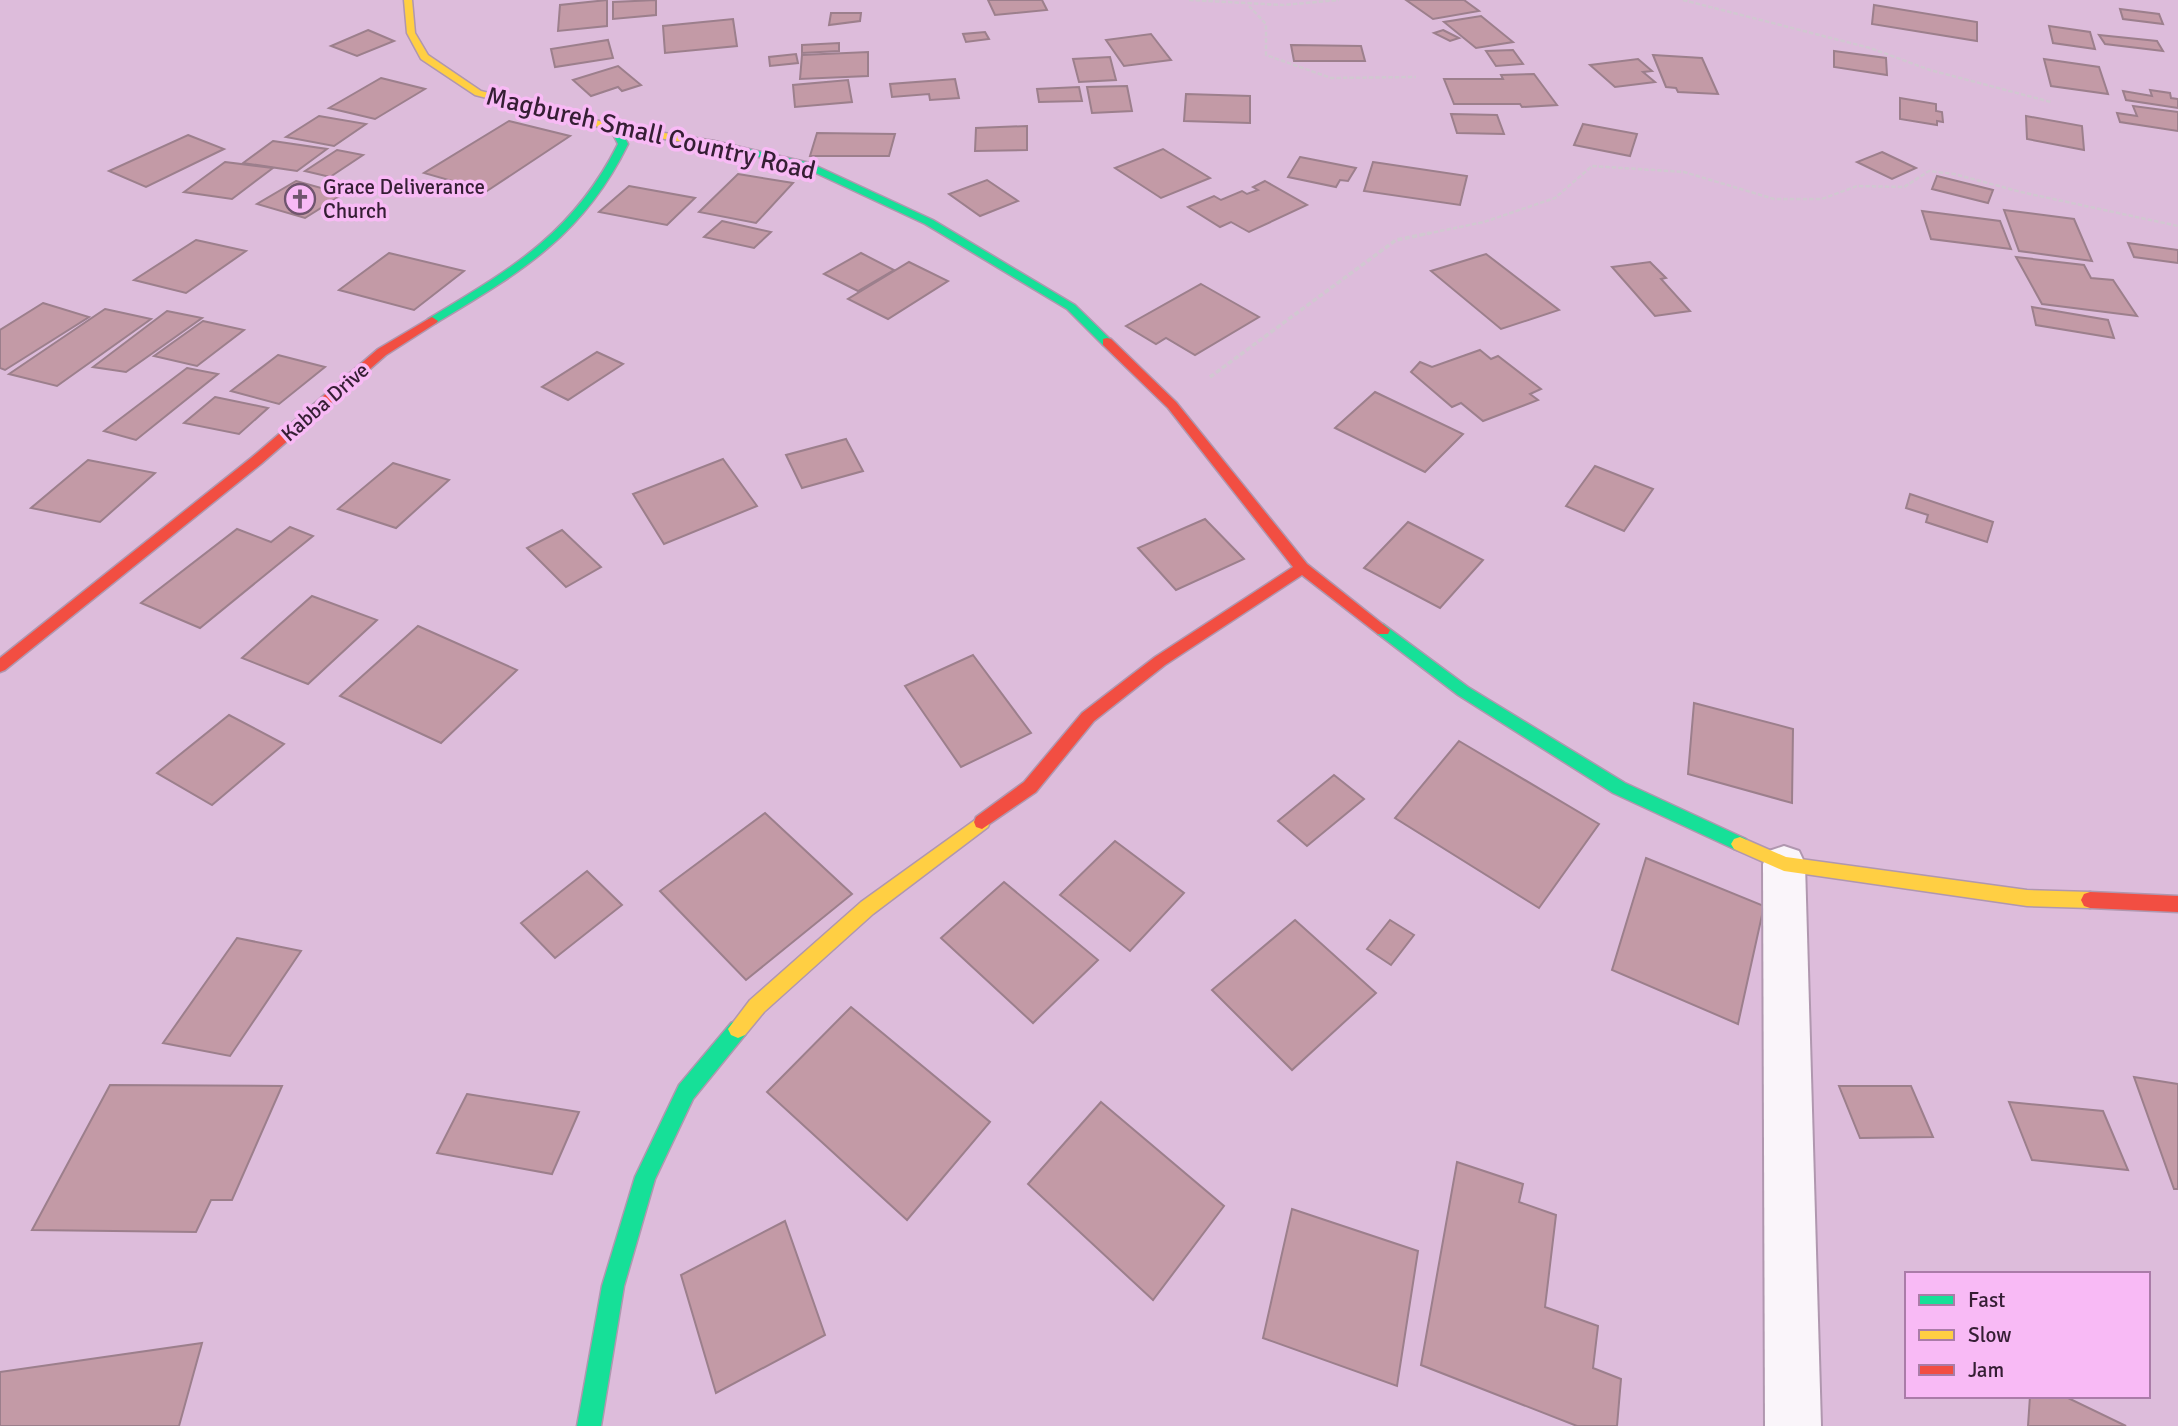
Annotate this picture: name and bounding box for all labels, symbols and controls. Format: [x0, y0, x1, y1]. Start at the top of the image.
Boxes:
street label: Magbureh Small Country Road [483, 80, 819, 187]
place label: Grace Deliverance Church [323, 174, 485, 224]
church icon: Grace Deliverance Church [283, 182, 317, 216]
street label: Kabba Drive [276, 357, 374, 447]
legend [1905, 1272, 2150, 1398]
text: Fast [1968, 1287, 2005, 1313]
text: Slow [1968, 1322, 2012, 1348]
text: Jam [1968, 1357, 2004, 1383]

